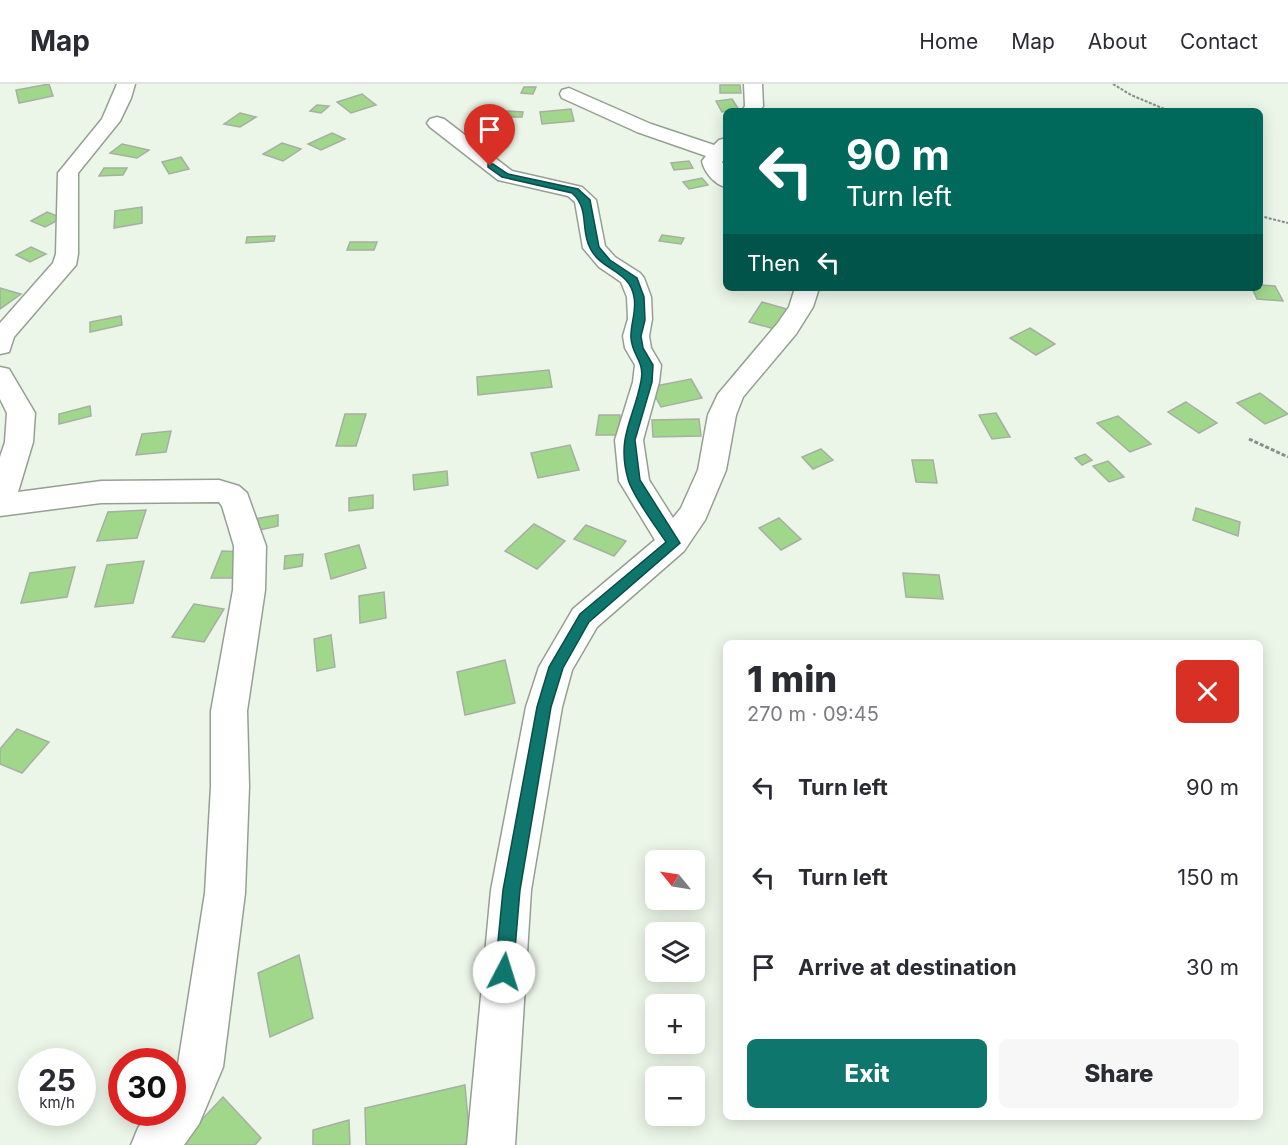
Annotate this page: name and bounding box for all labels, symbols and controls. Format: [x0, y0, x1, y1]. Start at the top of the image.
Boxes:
text: Map [30, 24, 90, 58]
text: Home [919, 29, 978, 54]
text: Map [1011, 29, 1055, 54]
text: About [1088, 29, 1147, 54]
text: Contact [1180, 29, 1258, 54]
pin [464, 104, 515, 166]
icon: arrive [473, 113, 506, 146]
text: 90 m [846, 129, 950, 180]
icon: left [747, 132, 825, 210]
text: Turn left [846, 180, 952, 213]
icon: left [812, 246, 845, 279]
text: Then [747, 250, 800, 276]
text: 1 min [747, 657, 837, 701]
button: close [1176, 660, 1239, 723]
text: 270 m · 09:45 [747, 702, 879, 726]
icon: left [747, 771, 780, 804]
text: Turn left [798, 774, 888, 800]
text: 90 m [1186, 774, 1239, 800]
north arrow [645, 850, 705, 910]
map controls [645, 850, 705, 1126]
icon: left [747, 861, 780, 894]
text: Turn left [798, 864, 888, 890]
text: 150 m [1177, 864, 1239, 890]
button: layers [645, 922, 705, 982]
position arrow [472, 940, 536, 1004]
icon: arrive [747, 951, 780, 984]
text: Arrive at destination [798, 954, 1017, 980]
text: 30 m [1186, 954, 1239, 980]
button: + [645, 994, 705, 1054]
button: Exit [747, 1039, 987, 1108]
button: Share [999, 1039, 1239, 1108]
speed limit sign: 30 [108, 1048, 186, 1126]
text: 25 [38, 1062, 76, 1098]
button: − [645, 1066, 705, 1126]
text: km/h [39, 1093, 75, 1112]

